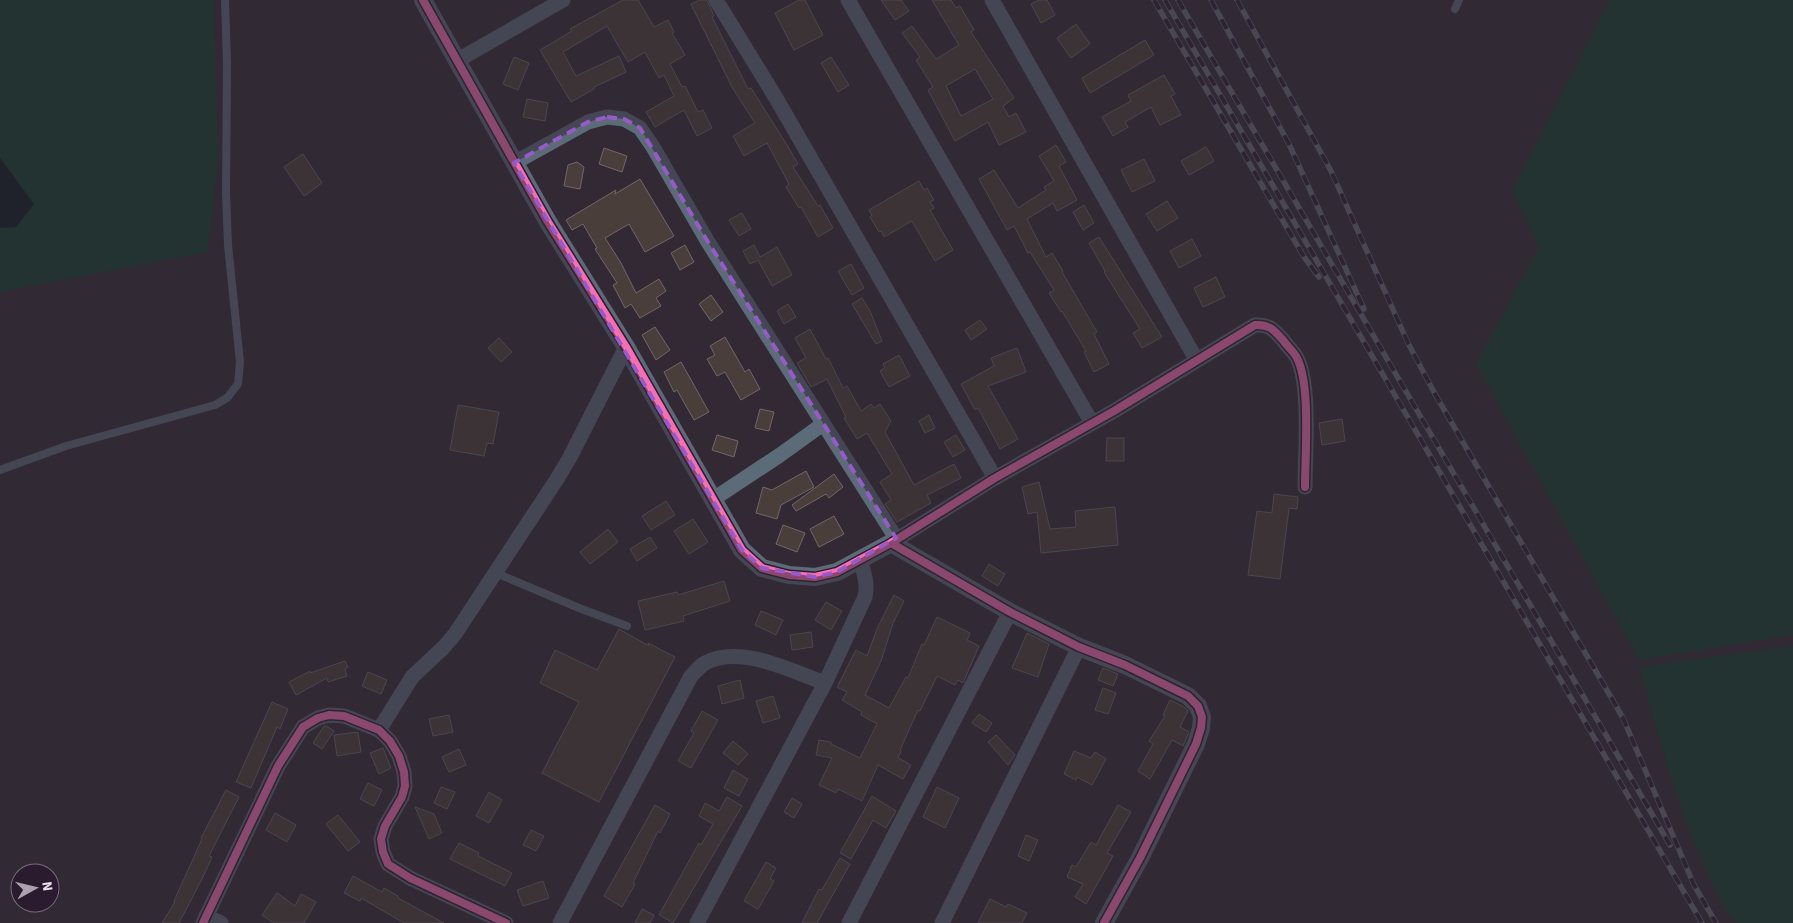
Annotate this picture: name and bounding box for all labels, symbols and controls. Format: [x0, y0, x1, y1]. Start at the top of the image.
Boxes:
north arrow [10, 863, 60, 913]
text: N [36, 880, 57, 892]

